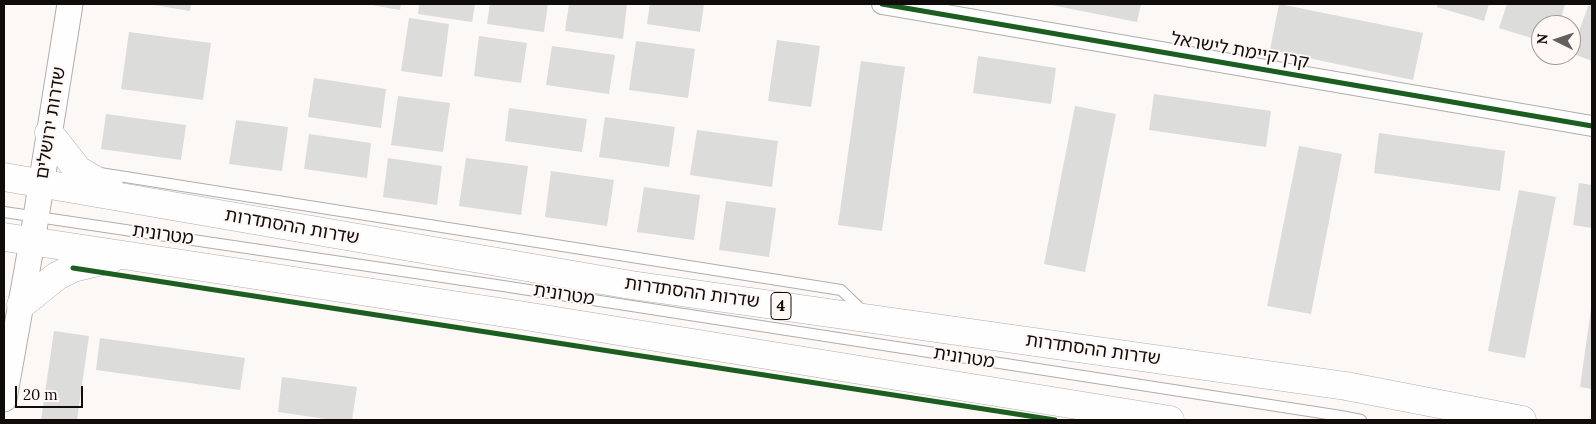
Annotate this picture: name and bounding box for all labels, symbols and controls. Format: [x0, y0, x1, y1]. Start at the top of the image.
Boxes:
north arrow [1531, 15, 1581, 65]
street label: קרן קיימת לישראל [1169, 28, 1311, 74]
text: N [1533, 33, 1551, 45]
street label: שדרות ירושלים [31, 65, 71, 181]
street label: שדרות ההסתדרות [223, 205, 361, 249]
street label: מטרונית [131, 220, 195, 250]
street label: שדרות ההסתדרות [623, 273, 761, 313]
street label: מטרונית [532, 280, 596, 310]
road number: 4 [771, 292, 791, 320]
street label: שדרות ההסתדרות [1024, 330, 1162, 370]
street label: מטרונית [932, 343, 996, 373]
scale bar [18, 376, 85, 408]
text: 20 m [23, 385, 58, 404]

